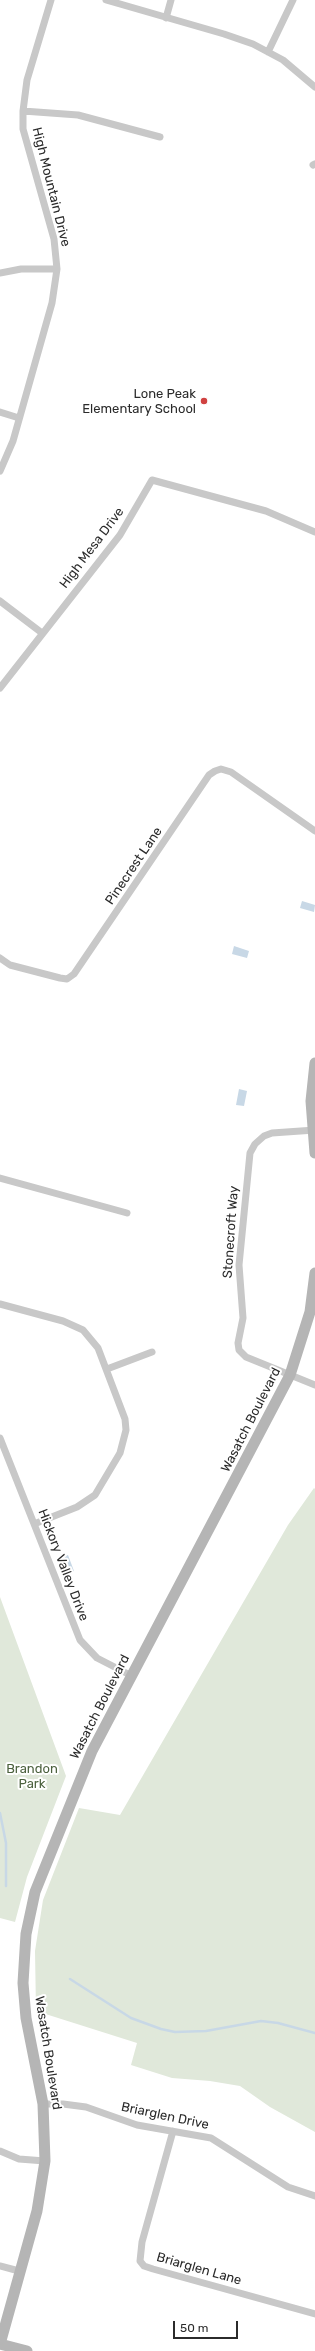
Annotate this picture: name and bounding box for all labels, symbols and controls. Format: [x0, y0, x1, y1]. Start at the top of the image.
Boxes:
street label: High Mountain Drive [29, 126, 73, 248]
place label: Lone Peak Elementary School [82, 386, 196, 417]
marker: Lone Peak Elementary School [199, 396, 209, 406]
street label: High Mesa Drive [57, 505, 127, 591]
street label: Pinecrest Lane [102, 824, 166, 908]
street label: Stonecroft Way [220, 1185, 242, 1279]
street label: Wasatch Boulevard [218, 1365, 284, 1475]
street label: Hickory Valley Drive [34, 1507, 92, 1623]
street label: Wasatch Boulevard [67, 1652, 133, 1762]
park label: Brandon Park [6, 1761, 58, 1792]
street label: Wasatch Boulevard [31, 1995, 65, 2111]
street label: Briarglen Drive [120, 2099, 210, 2133]
street label: Briarglen Lane [155, 2249, 243, 2289]
scale bar [175, 2313, 240, 2339]
text: 50 m [180, 2321, 208, 2335]

